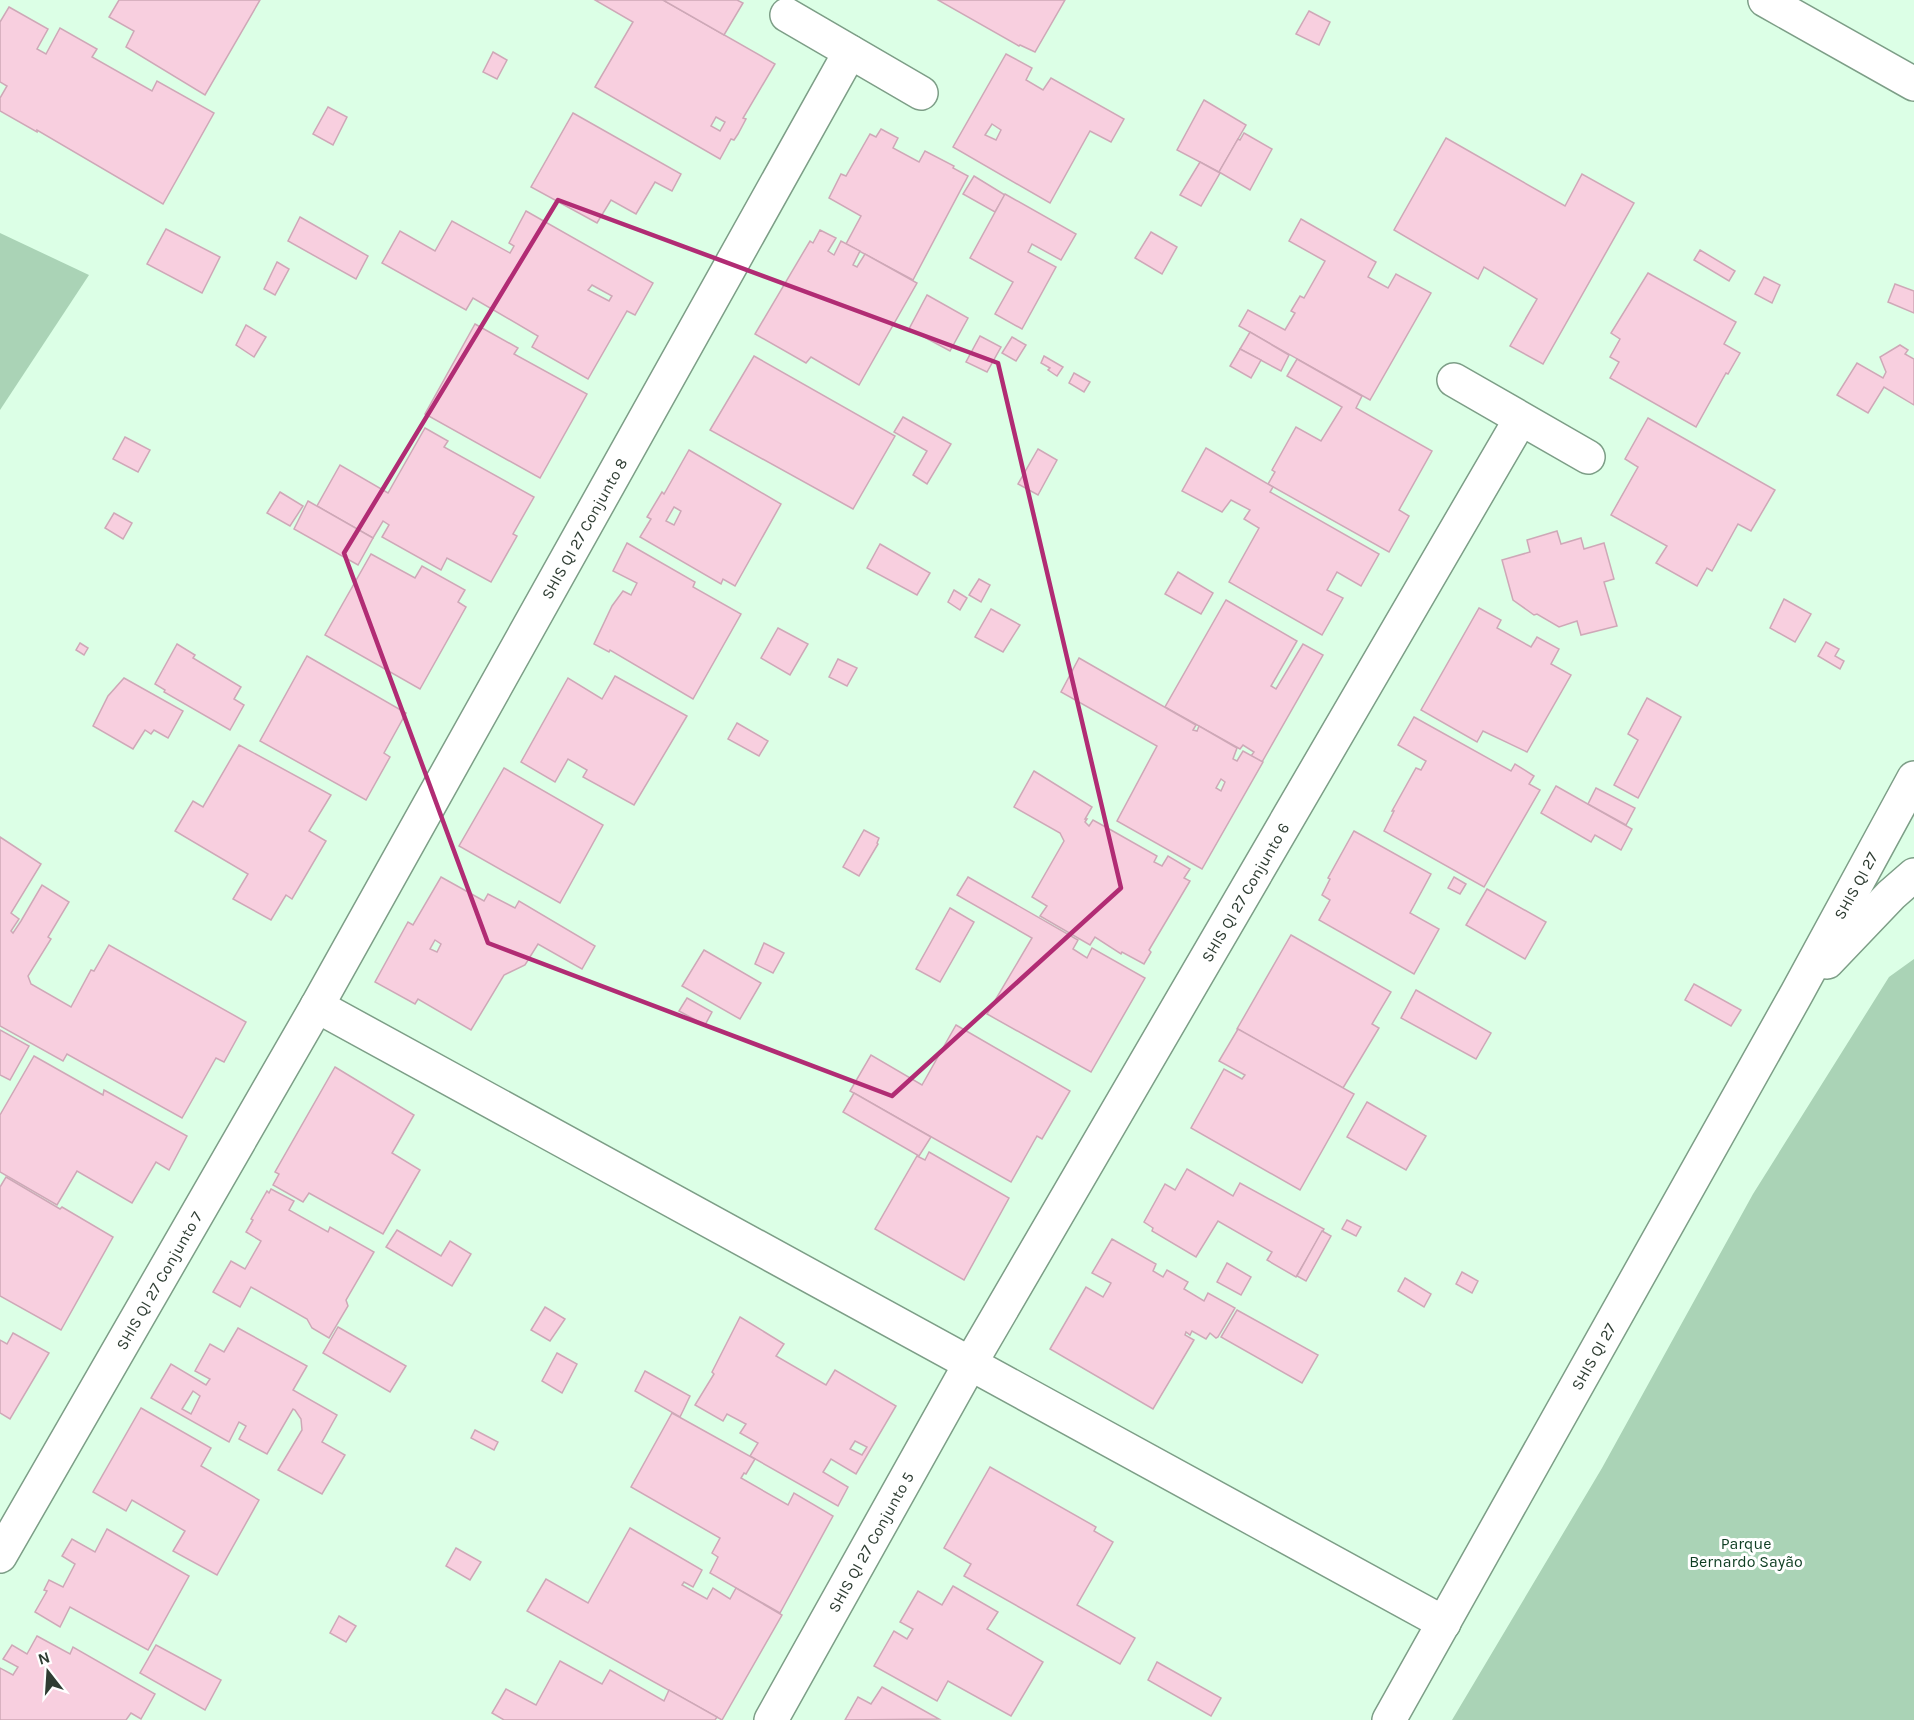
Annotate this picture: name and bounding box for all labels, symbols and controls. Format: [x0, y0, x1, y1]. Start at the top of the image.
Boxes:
street label: SHIS QI 27 Conjunto 8 [537, 454, 631, 602]
street label: SHIS QI 27 Conjunto 6 [1197, 819, 1293, 965]
street label: SHIS QI 27 [1829, 848, 1882, 923]
street label: SHIS QI 27 Conjunto 7 [112, 1208, 206, 1353]
street label: SHIS QI 27 [1567, 1319, 1620, 1393]
street label: SHIS QI 27 Conjunto 5 [824, 1468, 917, 1615]
park label: Parque Bernardo Sayão [1689, 1534, 1803, 1571]
north arrow [18, 1642, 78, 1702]
text: N [35, 1647, 52, 1669]

